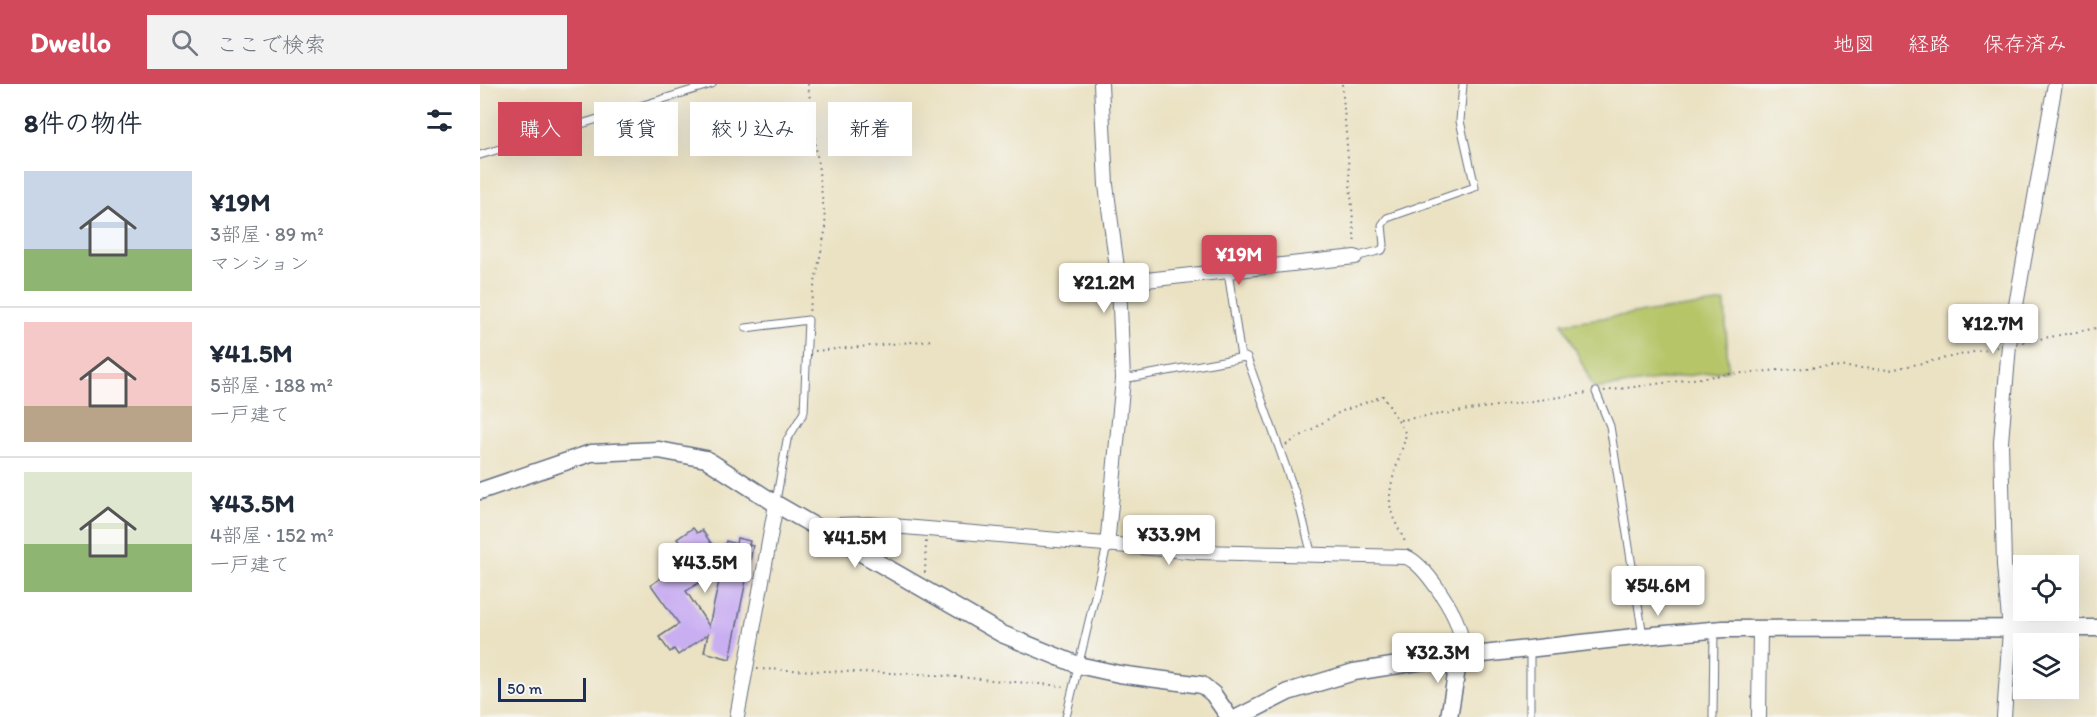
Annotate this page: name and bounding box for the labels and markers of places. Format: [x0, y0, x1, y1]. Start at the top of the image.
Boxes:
pin: ¥19M [1203, 235, 1275, 286]
pin: ¥21.2M [1055, 263, 1153, 314]
pin: ¥12.7M [1944, 304, 2042, 355]
pin: ¥33.9M [1120, 515, 1218, 566]
pin: ¥41.5M [806, 518, 904, 569]
pin: ¥43.5M [656, 543, 754, 594]
pin: ¥54.6M [1609, 566, 1707, 617]
pin: ¥32.3M [1389, 633, 1487, 684]

